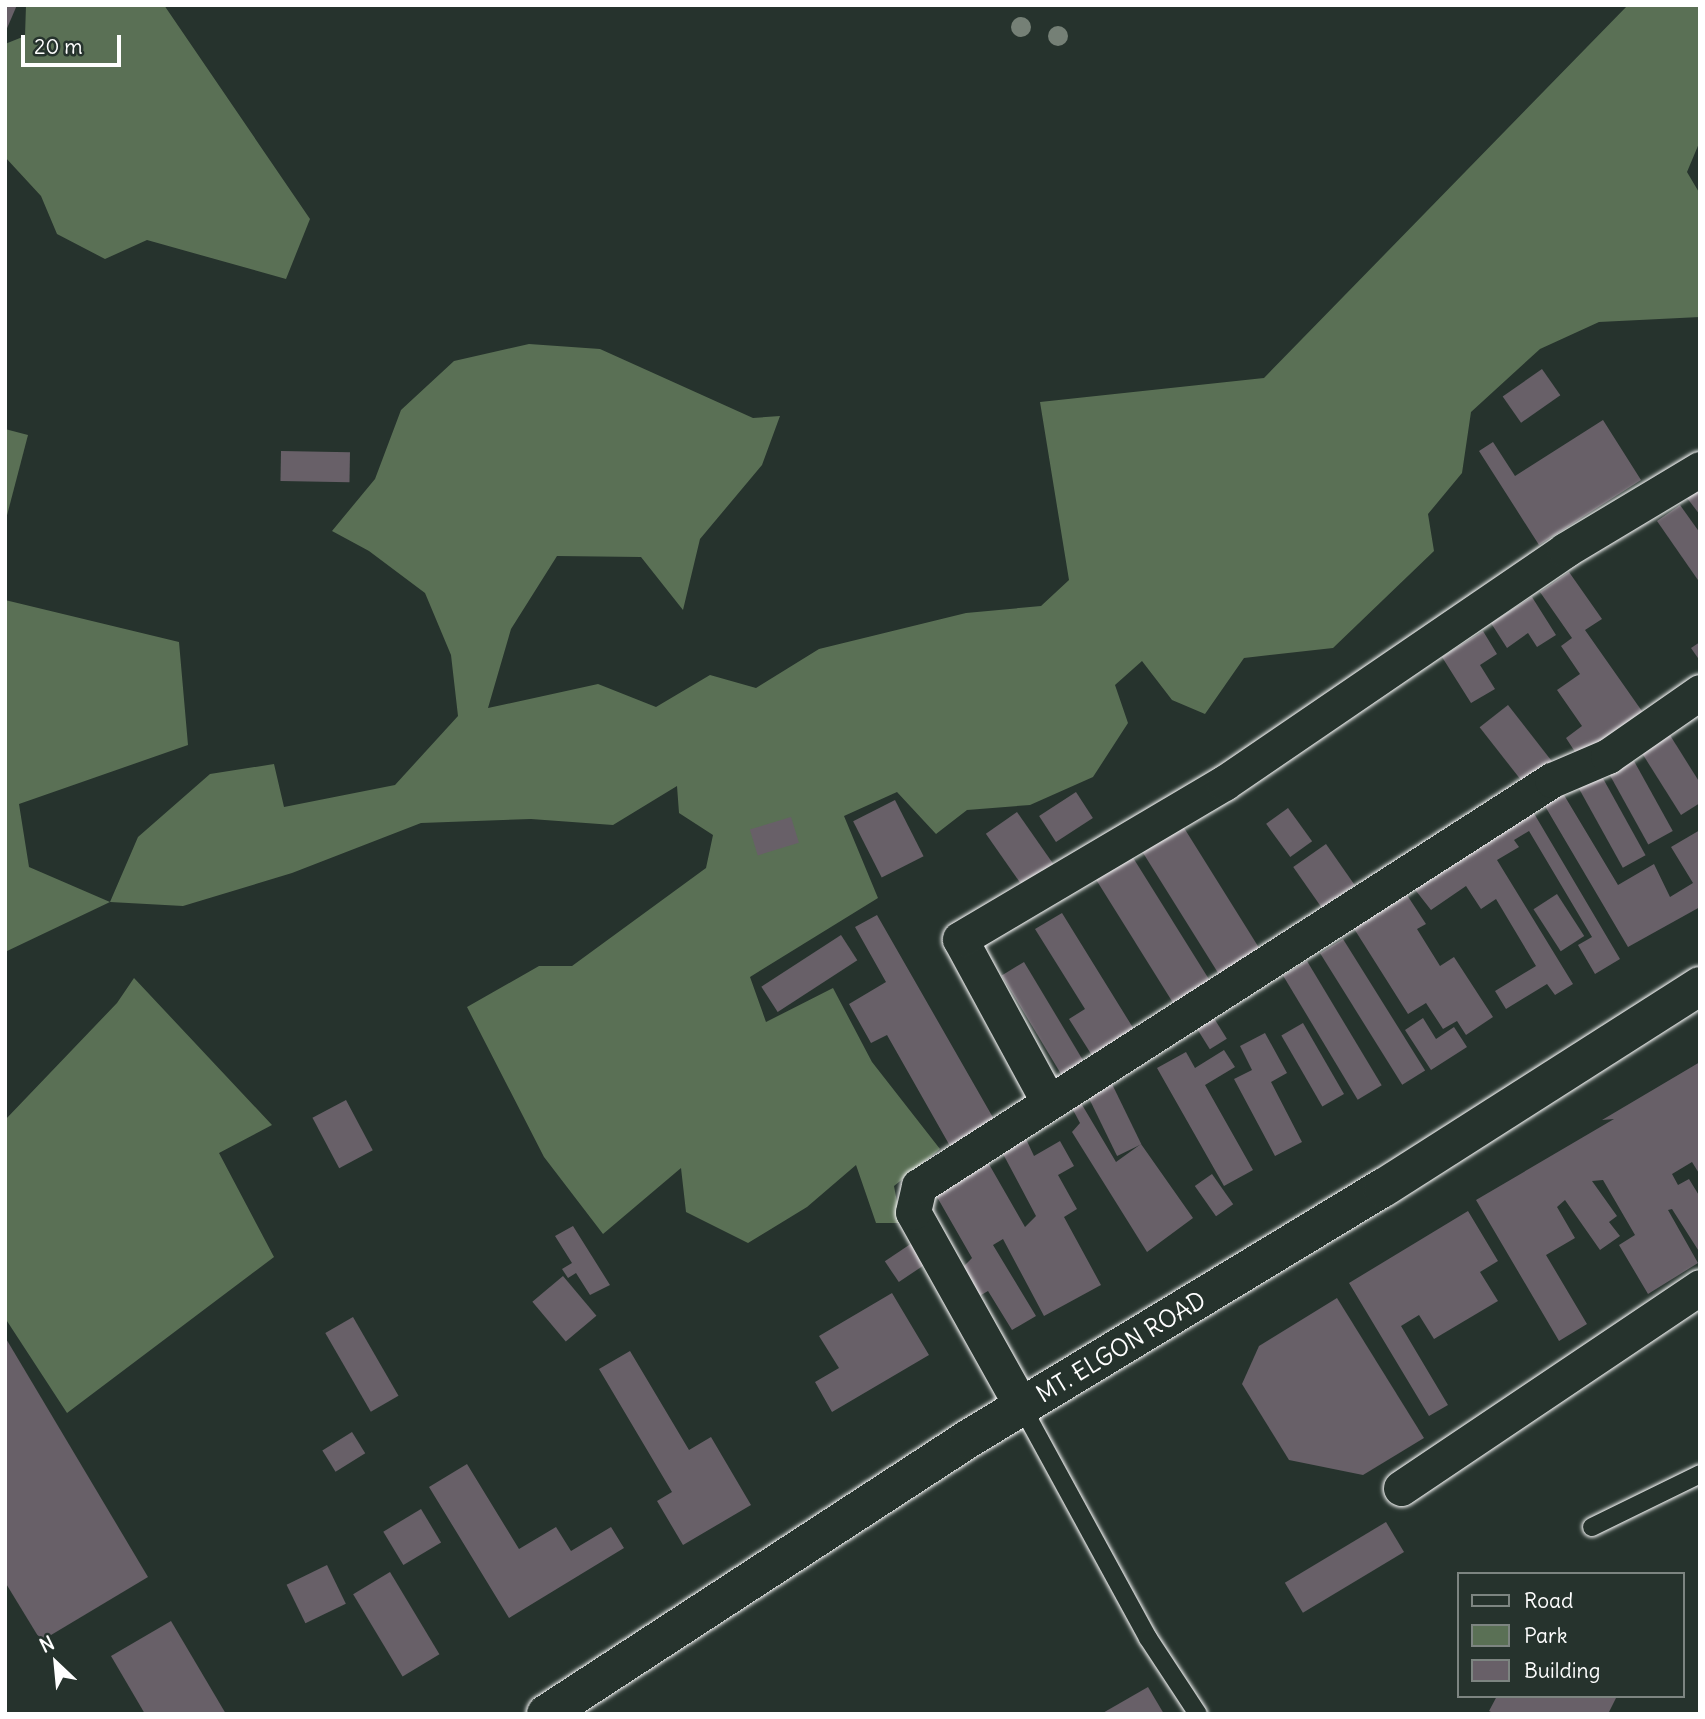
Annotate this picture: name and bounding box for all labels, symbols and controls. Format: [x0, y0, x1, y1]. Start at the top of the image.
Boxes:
scale bar [24, 21, 124, 65]
text: 20 m [34, 33, 83, 60]
street label: MT. ELGON ROAD [1031, 1285, 1211, 1409]
legend [1456, 1572, 1684, 1698]
text: Road [1524, 1587, 1573, 1614]
text: Park [1524, 1622, 1567, 1649]
north arrow [21, 1628, 91, 1698]
text: N [36, 1630, 58, 1658]
text: Building [1524, 1657, 1600, 1684]

